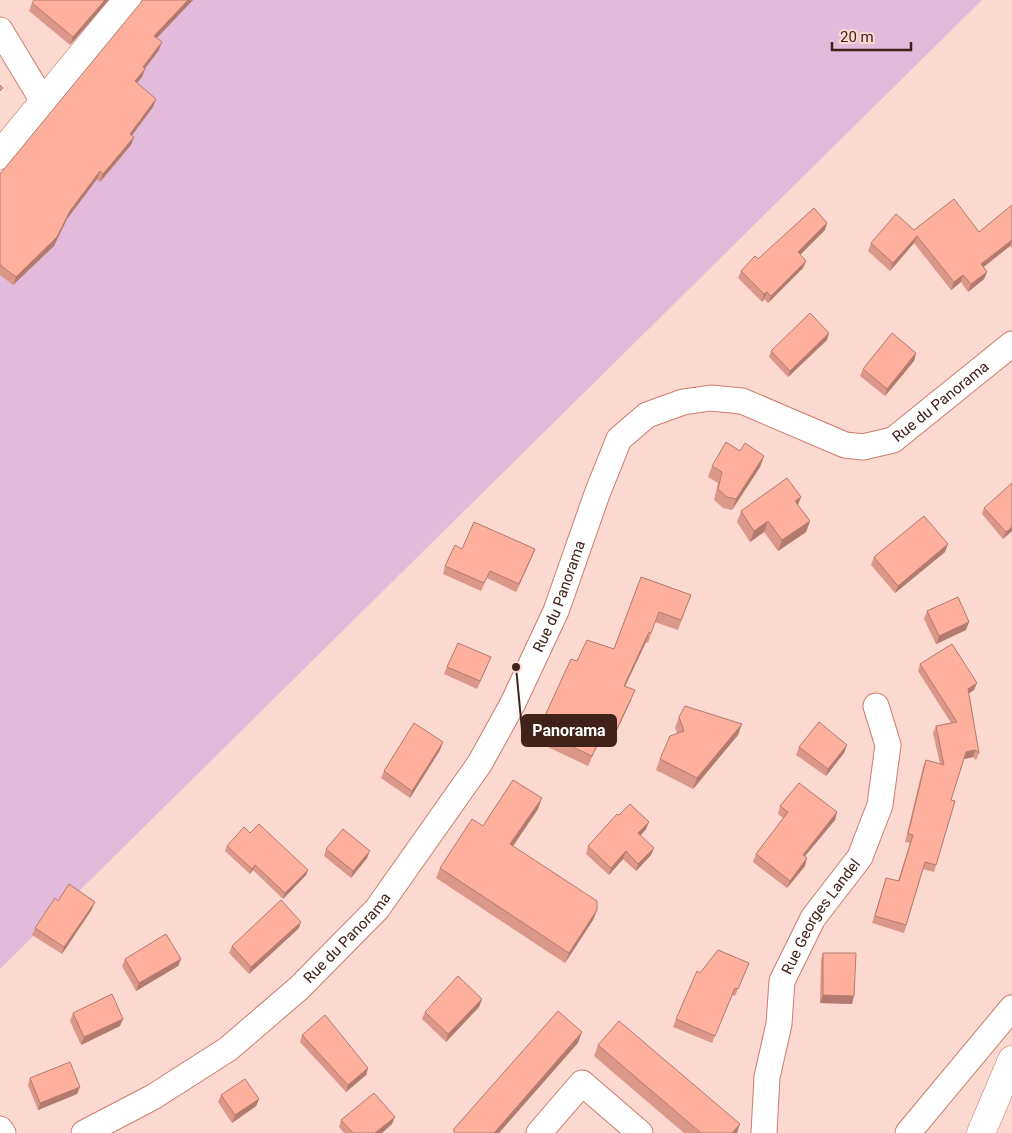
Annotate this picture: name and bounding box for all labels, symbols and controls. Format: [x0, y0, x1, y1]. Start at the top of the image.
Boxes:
scale bar [832, 20, 911, 52]
text: 20 m [840, 28, 874, 46]
street label: Rue du Panorama [889, 357, 992, 446]
street label: Rue du Panorama [529, 538, 589, 655]
callout: Panorama [522, 715, 616, 746]
text: Panorama [532, 721, 606, 740]
street label: Rue Georges Landel [778, 855, 864, 977]
street label: Rue du Panorama [300, 889, 395, 987]

